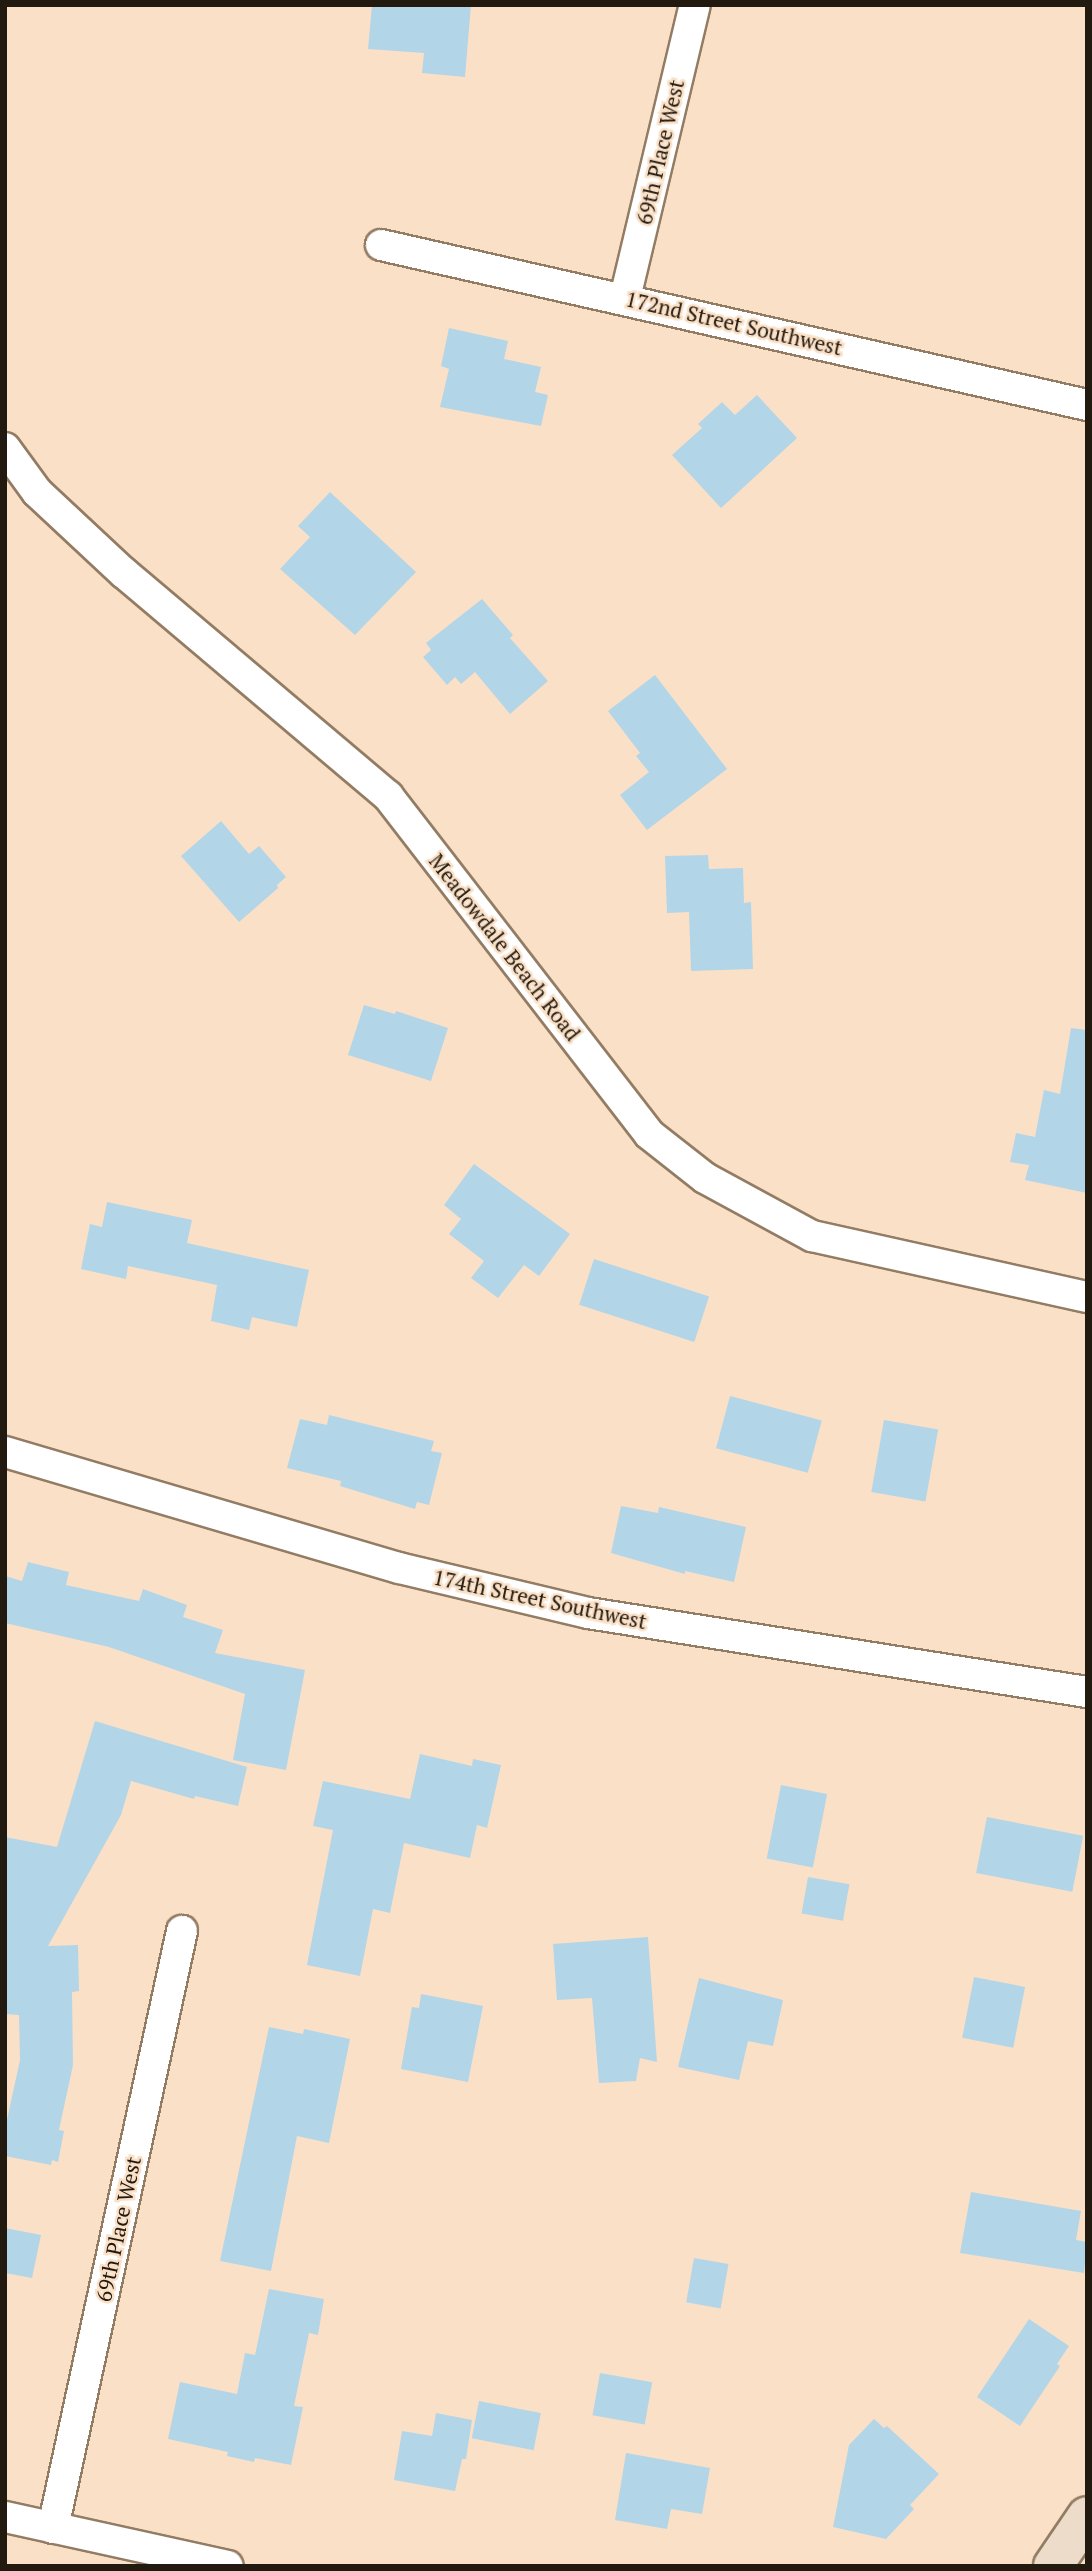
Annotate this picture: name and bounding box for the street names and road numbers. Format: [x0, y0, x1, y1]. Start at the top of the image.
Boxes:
street label: 69th Place West [631, 77, 689, 227]
street label: 172nd Street Southwest [623, 286, 845, 360]
street label: Meadowdale Beach Road [424, 849, 586, 1045]
street label: 174th Street Southwest [431, 1564, 649, 1634]
street label: 69th Place West [90, 2154, 146, 2304]

